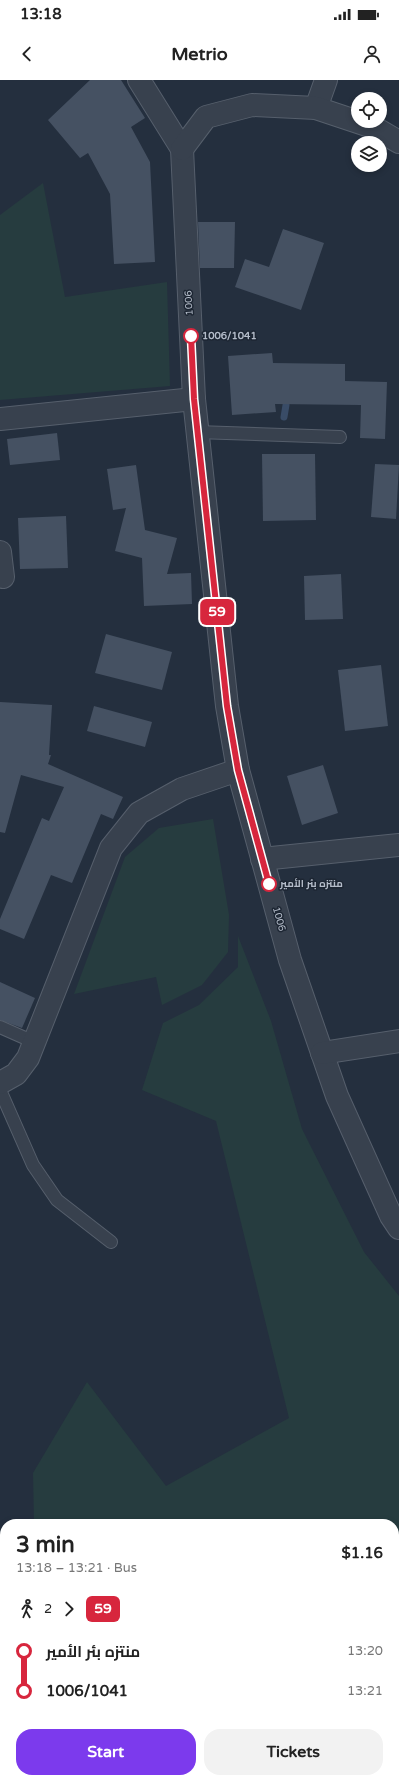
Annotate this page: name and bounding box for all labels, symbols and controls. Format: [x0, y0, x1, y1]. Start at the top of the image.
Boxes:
text: 13:18 [20, 5, 62, 23]
icon: back [16, 43, 38, 65]
text: Metrio [171, 43, 228, 65]
icon: person [361, 43, 383, 65]
map controls [351, 92, 387, 172]
button: locate [351, 92, 387, 128]
button: layers [351, 136, 387, 172]
street label: 1006 [182, 290, 196, 316]
marker: 1006/1041 [183, 328, 199, 344]
place label: 1006/1041 [202, 330, 257, 342]
line badge: 59 [199, 599, 235, 625]
text: 59 [208, 603, 226, 620]
marker: منتزه بئر الأمير [261, 876, 277, 892]
place label: منتزه بئر الأمير [279, 878, 343, 890]
street label: 1006 [270, 905, 288, 933]
text: 3 min [16, 1532, 75, 1558]
text: $1.16 [342, 1544, 383, 1562]
text: 13:18 – 13:21 · Bus [16, 1560, 137, 1576]
icon: walk [16, 1598, 38, 1620]
icon: forward [58, 1598, 80, 1620]
text: 59 [94, 1600, 112, 1617]
text: 2 [44, 1601, 52, 1617]
text: منتزه بئر الأمير [46, 1643, 140, 1661]
text: 13:20 [347, 1643, 383, 1659]
text: 1006/1041 [46, 1682, 128, 1700]
text: 13:21 [347, 1683, 383, 1699]
button: Start [16, 1729, 196, 1775]
button: Tickets [204, 1729, 383, 1775]

